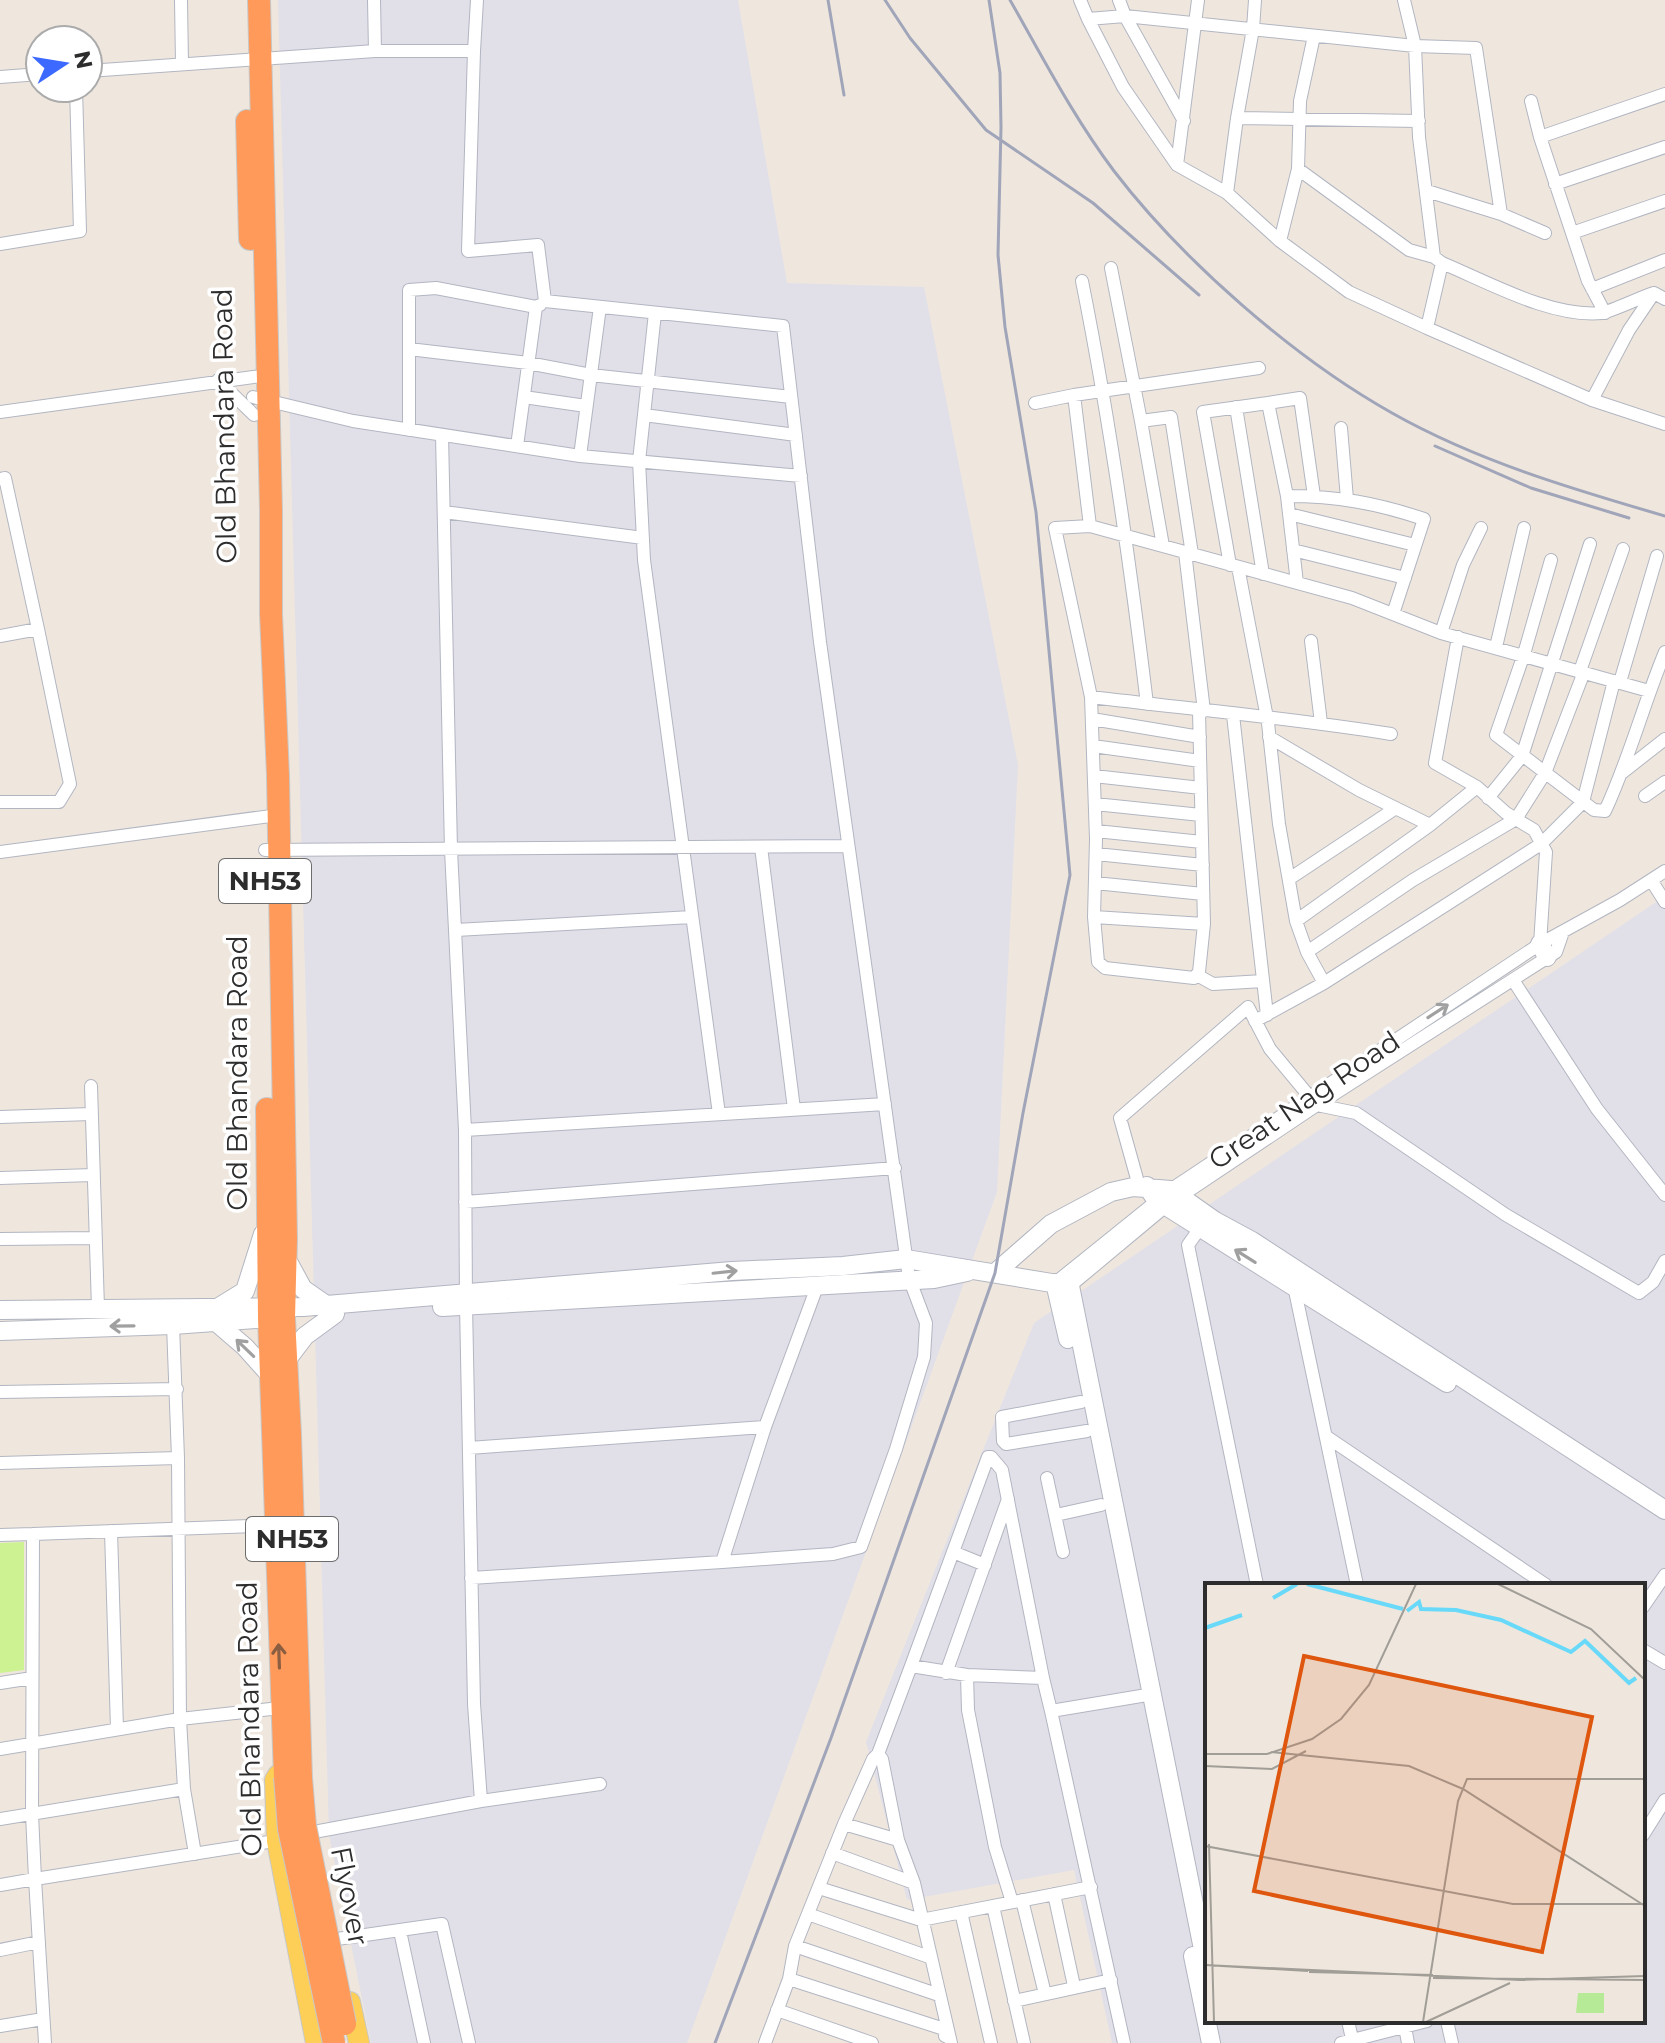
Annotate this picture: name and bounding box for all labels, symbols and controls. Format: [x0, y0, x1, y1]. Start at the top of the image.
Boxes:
north arrow [24, 24, 104, 104]
text: N [68, 48, 98, 71]
street label: Old Bhandara Road [205, 288, 243, 564]
road number: NH53 [219, 859, 311, 903]
street label: Old Bhandara Road [220, 935, 254, 1211]
one-way arrow [1426, 1003, 1449, 1019]
street label: Great Nag Road [1202, 1023, 1406, 1177]
one-way arrow [1234, 1247, 1257, 1263]
one-way arrow [711, 1265, 737, 1280]
one-way arrow [109, 1319, 136, 1334]
one-way arrow [236, 1339, 255, 1358]
road number: NH53 [246, 1517, 338, 1561]
street label: Old Bhandara Road [230, 1581, 268, 1857]
inset map [1205, 1583, 1645, 2023]
one-way arrow [271, 1643, 286, 1670]
street label: Flyover [324, 1844, 376, 1948]

